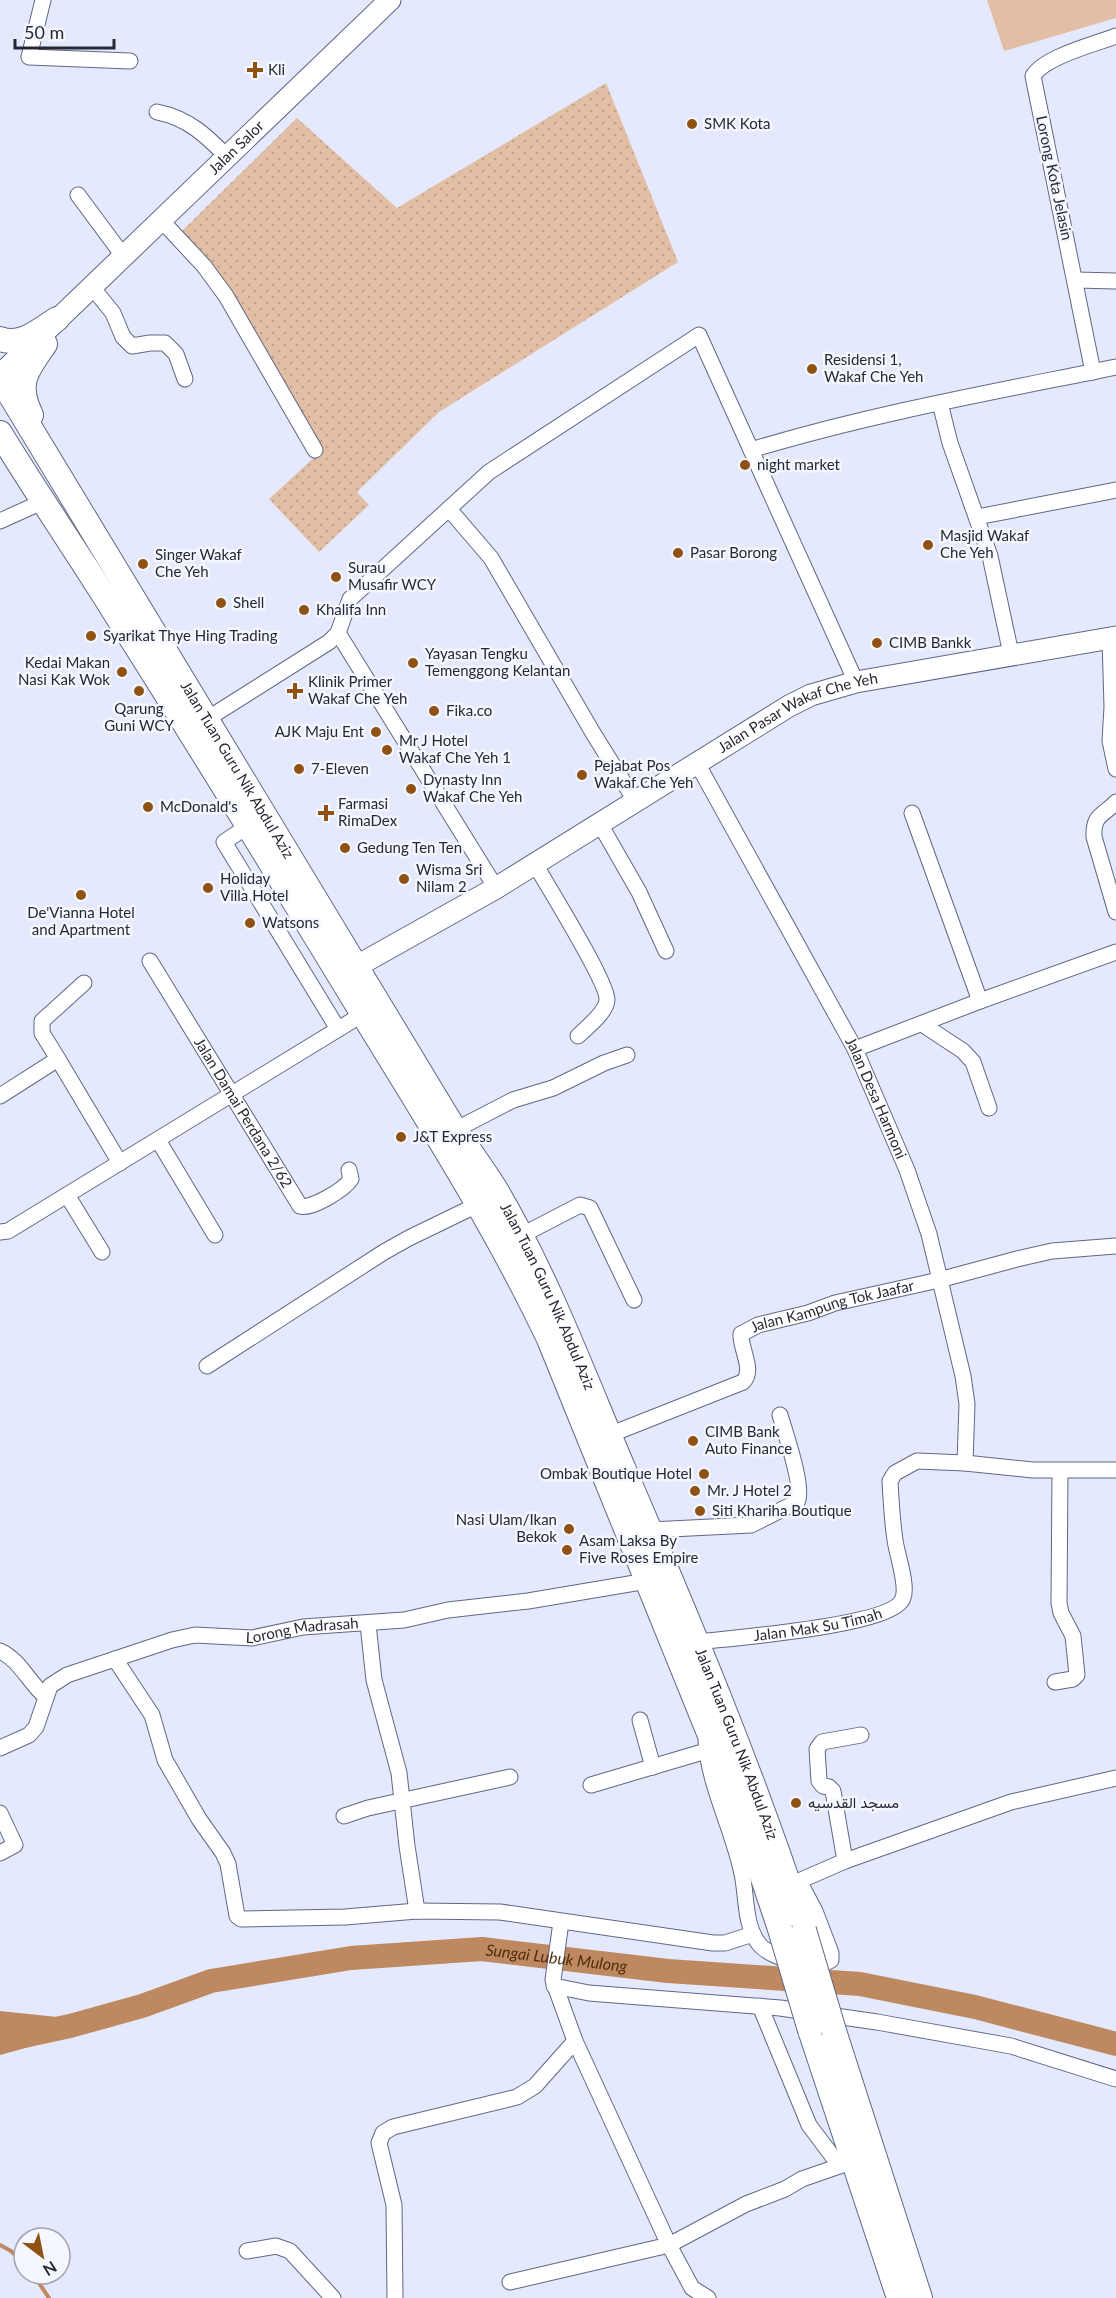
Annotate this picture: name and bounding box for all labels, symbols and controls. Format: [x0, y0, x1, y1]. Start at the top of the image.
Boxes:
scale bar [15, 12, 114, 50]
text: 50 m [24, 21, 64, 43]
place label: Kli [268, 60, 285, 78]
marker: Kli [246, 61, 264, 79]
place label: SMK Kota [704, 114, 770, 132]
street label: Lorong Kota Jelasin [1033, 114, 1077, 242]
street label: Jalan Salor [204, 116, 268, 178]
marker: SMK Kota [685, 117, 699, 131]
place label: Residensi 1, Wakaf Che Yeh [824, 350, 924, 385]
marker: Residensi 1, Wakaf Che Yeh [805, 362, 819, 376]
place label: night market [757, 455, 841, 473]
marker: night market [738, 458, 752, 472]
place label: Masjid Wakaf Che Yeh [940, 526, 1030, 561]
marker: Masjid Wakaf Che Yeh [921, 538, 935, 552]
place label: Pasar Borong [690, 543, 777, 561]
place label: Singer Wakaf Che Yeh [155, 545, 243, 580]
marker: Pasar Borong [671, 546, 685, 560]
marker: Singer Wakaf Che Yeh [136, 557, 150, 571]
place label: Surau Musafir WCY [348, 558, 437, 593]
marker: Surau Musafir WCY [329, 570, 343, 584]
place label: Shell [233, 593, 264, 611]
marker: Shell [214, 596, 228, 610]
place label: Khalifa Inn [316, 600, 386, 618]
marker: Khalifa Inn [297, 603, 311, 617]
place label: Syarikat Thye Hing Trading [103, 626, 278, 644]
marker: Syarikat Thye Hing Trading [84, 629, 98, 643]
place label: CIMB Bankk [889, 633, 972, 651]
marker: CIMB Bankk [870, 636, 884, 650]
place label: Yayasan Tengku Temenggong Kelantan [425, 644, 570, 679]
place label: Kedai Makan Nasi Kak Wok [18, 653, 110, 688]
marker: Yayasan Tengku Temenggong Kelantan [406, 656, 420, 670]
marker: Kedai Makan Nasi Kak Wok [115, 665, 129, 679]
street label: Jalan Pasar Wakaf Che Yeh [714, 668, 879, 756]
place label: Klinik Primer Wakaf Che Yeh [308, 672, 408, 707]
street label: Jalan Tuan Guru Nik Abdul Aziz [177, 677, 299, 861]
marker: Klinik Primer Wakaf Che Yeh [286, 682, 304, 700]
marker: Qarung Guni WCY [132, 684, 146, 698]
place label: Qarung Guni WCY [104, 699, 174, 734]
place label: Fika.co [446, 701, 492, 719]
marker: Fika.co [427, 704, 441, 718]
place label: AJK Maju Ent [275, 722, 365, 740]
marker: AJK Maju Ent [369, 725, 383, 739]
place label: Mr J Hotel Wakaf Che Yeh 1 [399, 731, 511, 766]
marker: Mr J Hotel Wakaf Che Yeh 1 [380, 743, 394, 757]
place label: Pejabat Pos Wakaf Che Yeh [594, 756, 694, 791]
place label: 7-Eleven [311, 759, 369, 777]
marker: 7-Eleven [292, 762, 306, 776]
marker: Pejabat Pos Wakaf Che Yeh [575, 768, 589, 782]
place label: Dynasty Inn Wakaf Che Yeh [423, 770, 523, 805]
marker: Dynasty Inn Wakaf Che Yeh [404, 782, 418, 796]
place label: Farmasi RimaDex [338, 794, 398, 829]
place label: McDonald's [160, 797, 238, 815]
marker: McDonald's [141, 800, 155, 814]
marker: Farmasi RimaDex [319, 806, 333, 820]
place label: Gedung Ten Ten [357, 838, 462, 856]
marker: Gedung Ten Ten [338, 841, 352, 855]
place label: Wisma Sri Nilam 2 [416, 860, 482, 895]
place label: Holiday Villa Hotel [220, 869, 289, 904]
marker: Wisma Sri Nilam 2 [397, 872, 411, 886]
marker: Holiday Villa Hotel [201, 881, 215, 895]
marker: De'Vianna Hotel and Apartment [74, 888, 88, 902]
place label: De'Vianna Hotel and Apartment [27, 903, 135, 938]
place label: Watsons [262, 913, 319, 931]
marker: Watsons [243, 916, 257, 930]
street label: Jalan Damai Perdana 2/62 [191, 1034, 297, 1191]
street label: Jalan Desa Harmoni [842, 1034, 911, 1161]
place label: J&T Express [413, 1127, 492, 1145]
marker: J&T Express [394, 1130, 408, 1144]
street label: Jalan Tuan Guru Nik Abdul Aziz [497, 1199, 600, 1392]
street label: Jalan Kampung Tok Jaafar [747, 1276, 916, 1336]
place label: CIMB Bank Auto Finance [705, 1422, 792, 1457]
marker: CIMB Bank Auto Finance [686, 1434, 700, 1448]
place label: Ombak Boutique Hotel [540, 1464, 692, 1482]
marker: Ombak Boutique Hotel [697, 1467, 711, 1481]
place label: Mr. J Hotel 2 [707, 1481, 792, 1499]
marker: Mr. J Hotel 2 [688, 1484, 702, 1498]
place label: Siti Khariha Boutique [712, 1501, 852, 1519]
marker: Siti Khariha Boutique [693, 1504, 707, 1518]
place label: Nasi Ulam/Ikan Bekok [456, 1510, 557, 1545]
marker: Nasi Ulam/Ikan Bekok [562, 1522, 576, 1536]
place label: Asam Laksa By Five Roses Empire [579, 1531, 698, 1566]
marker: Asam Laksa By Five Roses Empire [560, 1543, 574, 1557]
street label: Jalan Mak Su Timah [753, 1603, 884, 1644]
street label: Lorong Madrasah [245, 1613, 359, 1646]
street label: Jalan Tuan Guru Nik Abdul Aziz [692, 1645, 782, 1842]
place label: مسجد القدسيه [808, 1793, 899, 1812]
marker: مسجد القدسيه [789, 1796, 803, 1810]
water label: Sungai Lubuk Mulong [485, 1940, 629, 1975]
north arrow [12, 2226, 72, 2286]
text: N [40, 2258, 60, 2280]

